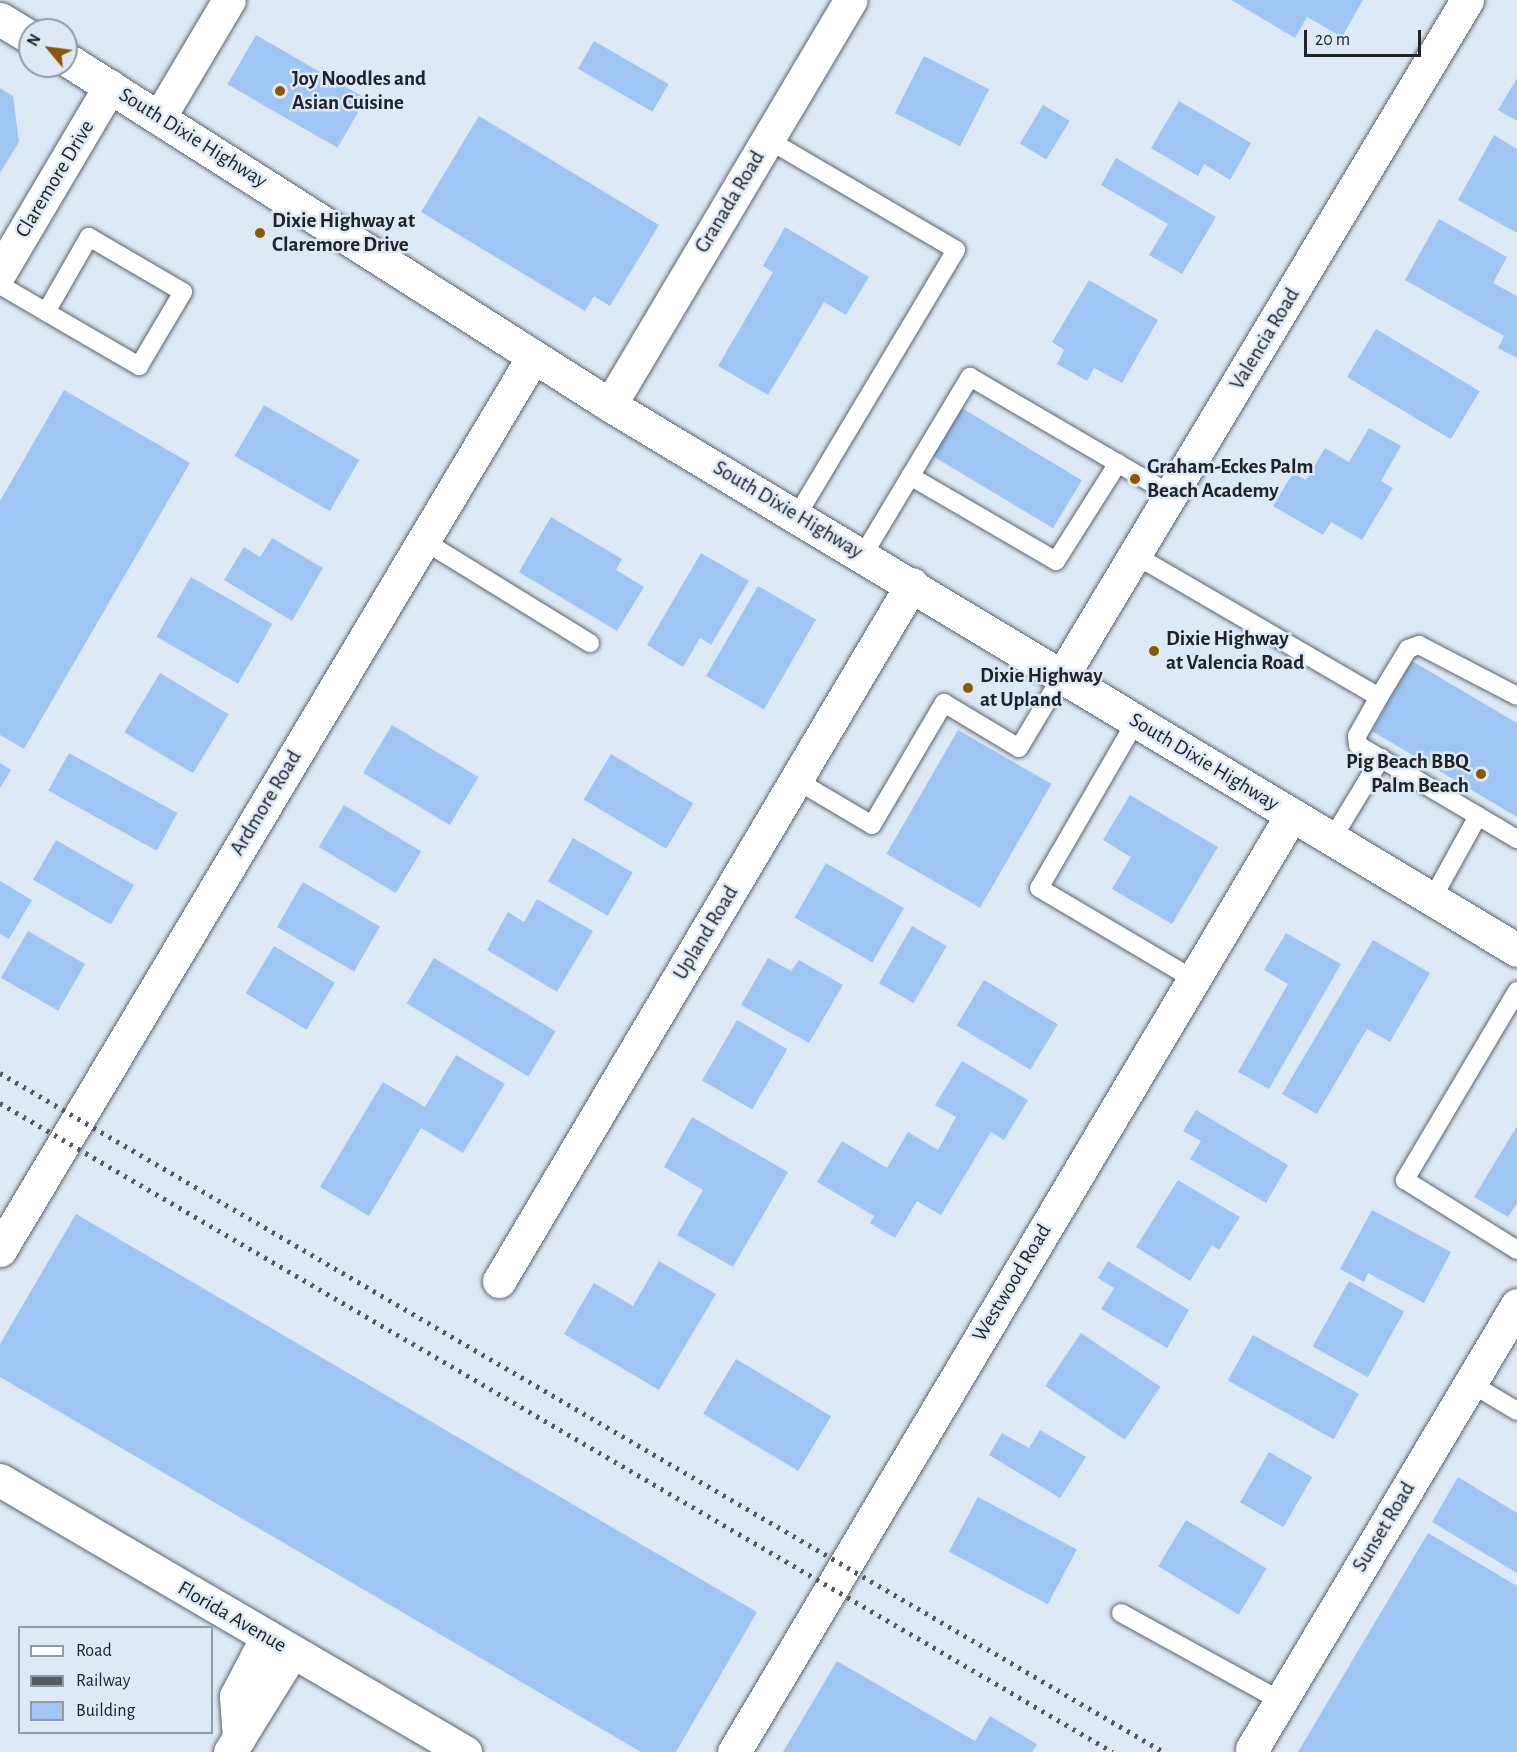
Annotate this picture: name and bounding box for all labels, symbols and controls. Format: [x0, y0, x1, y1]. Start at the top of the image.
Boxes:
north arrow [18, 18, 78, 78]
scale bar [1307, 18, 1424, 56]
text: N [24, 31, 44, 49]
text: 20 m [1315, 31, 1350, 49]
place label: Joy Noodles and Asian Cuisine [292, 66, 426, 116]
street label: South Dixie Highway [114, 82, 272, 194]
marker: Joy Noodles and Asian Cuisine [273, 84, 287, 98]
street label: Claremore Drive [10, 116, 100, 242]
street label: Granada Road [690, 146, 770, 258]
place label: Dixie Highway at Claremore Drive [272, 208, 415, 258]
marker: Dixie Highway at Claremore Drive [253, 226, 267, 240]
street label: Valencia Road [1225, 284, 1305, 394]
place label: Graham-Eckes Palm Beach Academy [1147, 454, 1313, 504]
street label: South Dixie Highway [709, 455, 867, 565]
marker: Graham-Eckes Palm Beach Academy [1128, 472, 1142, 486]
place label: Dixie Highway at Valencia Road [1166, 626, 1304, 676]
marker: Dixie Highway at Valencia Road [1147, 644, 1161, 658]
place label: Dixie Highway at Upland [980, 663, 1103, 713]
marker: Dixie Highway at Upland [961, 681, 975, 695]
street label: South Dixie Highway [1125, 707, 1283, 817]
street label: Ardmore Road [225, 746, 307, 860]
place label: Pig Beach BBQ Palm Beach [1346, 749, 1469, 799]
marker: Pig Beach BBQ Palm Beach [1474, 767, 1488, 781]
street label: Upland Road [668, 881, 744, 985]
street label: Westwood Road [967, 1220, 1057, 1346]
street label: Sunset Road [1347, 1477, 1421, 1577]
street label: Florida Avenue [173, 1576, 291, 1658]
legend [18, 1626, 213, 1734]
text: Road [76, 1642, 112, 1660]
text: Railway [76, 1672, 130, 1690]
text: Building [76, 1702, 135, 1720]

